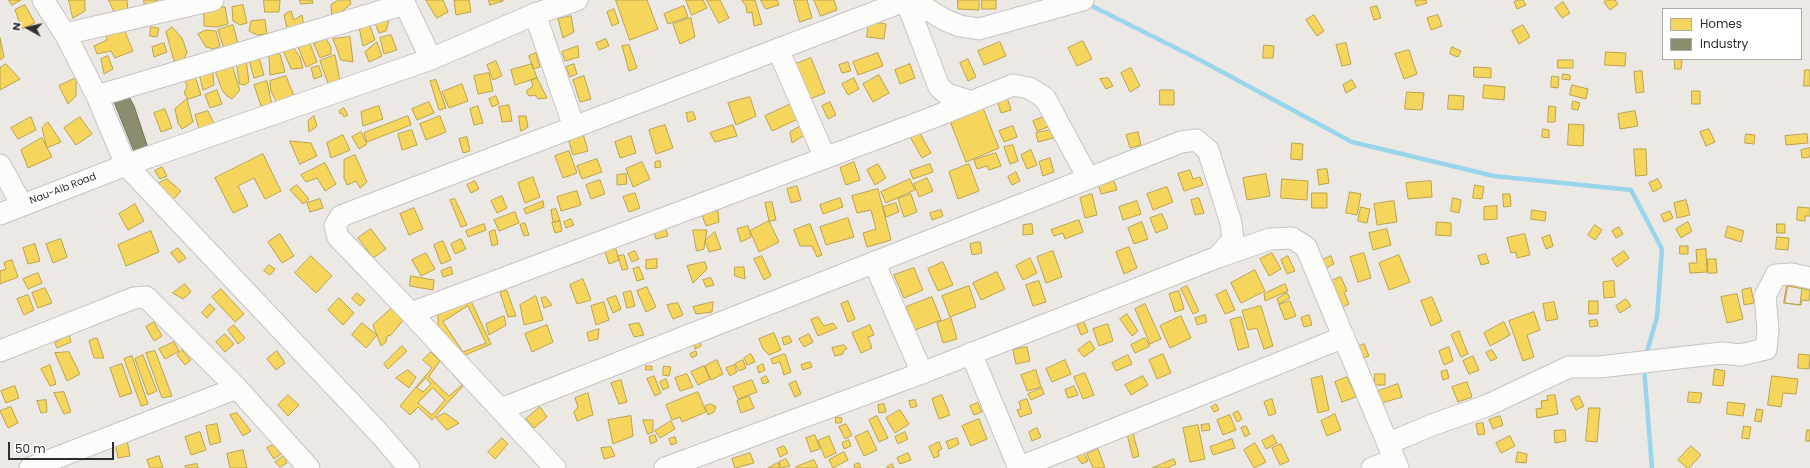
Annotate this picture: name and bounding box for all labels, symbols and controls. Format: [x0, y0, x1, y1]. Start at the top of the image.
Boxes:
north arrow [8, 8, 48, 48]
legend [1662, 8, 1802, 60]
text: Homes [1700, 15, 1742, 32]
text: N [8, 21, 25, 32]
text: Industry [1700, 35, 1748, 52]
street label: Nau-Aib Road [28, 171, 98, 207]
scale bar [10, 434, 116, 460]
text: 50 m [15, 440, 46, 457]

